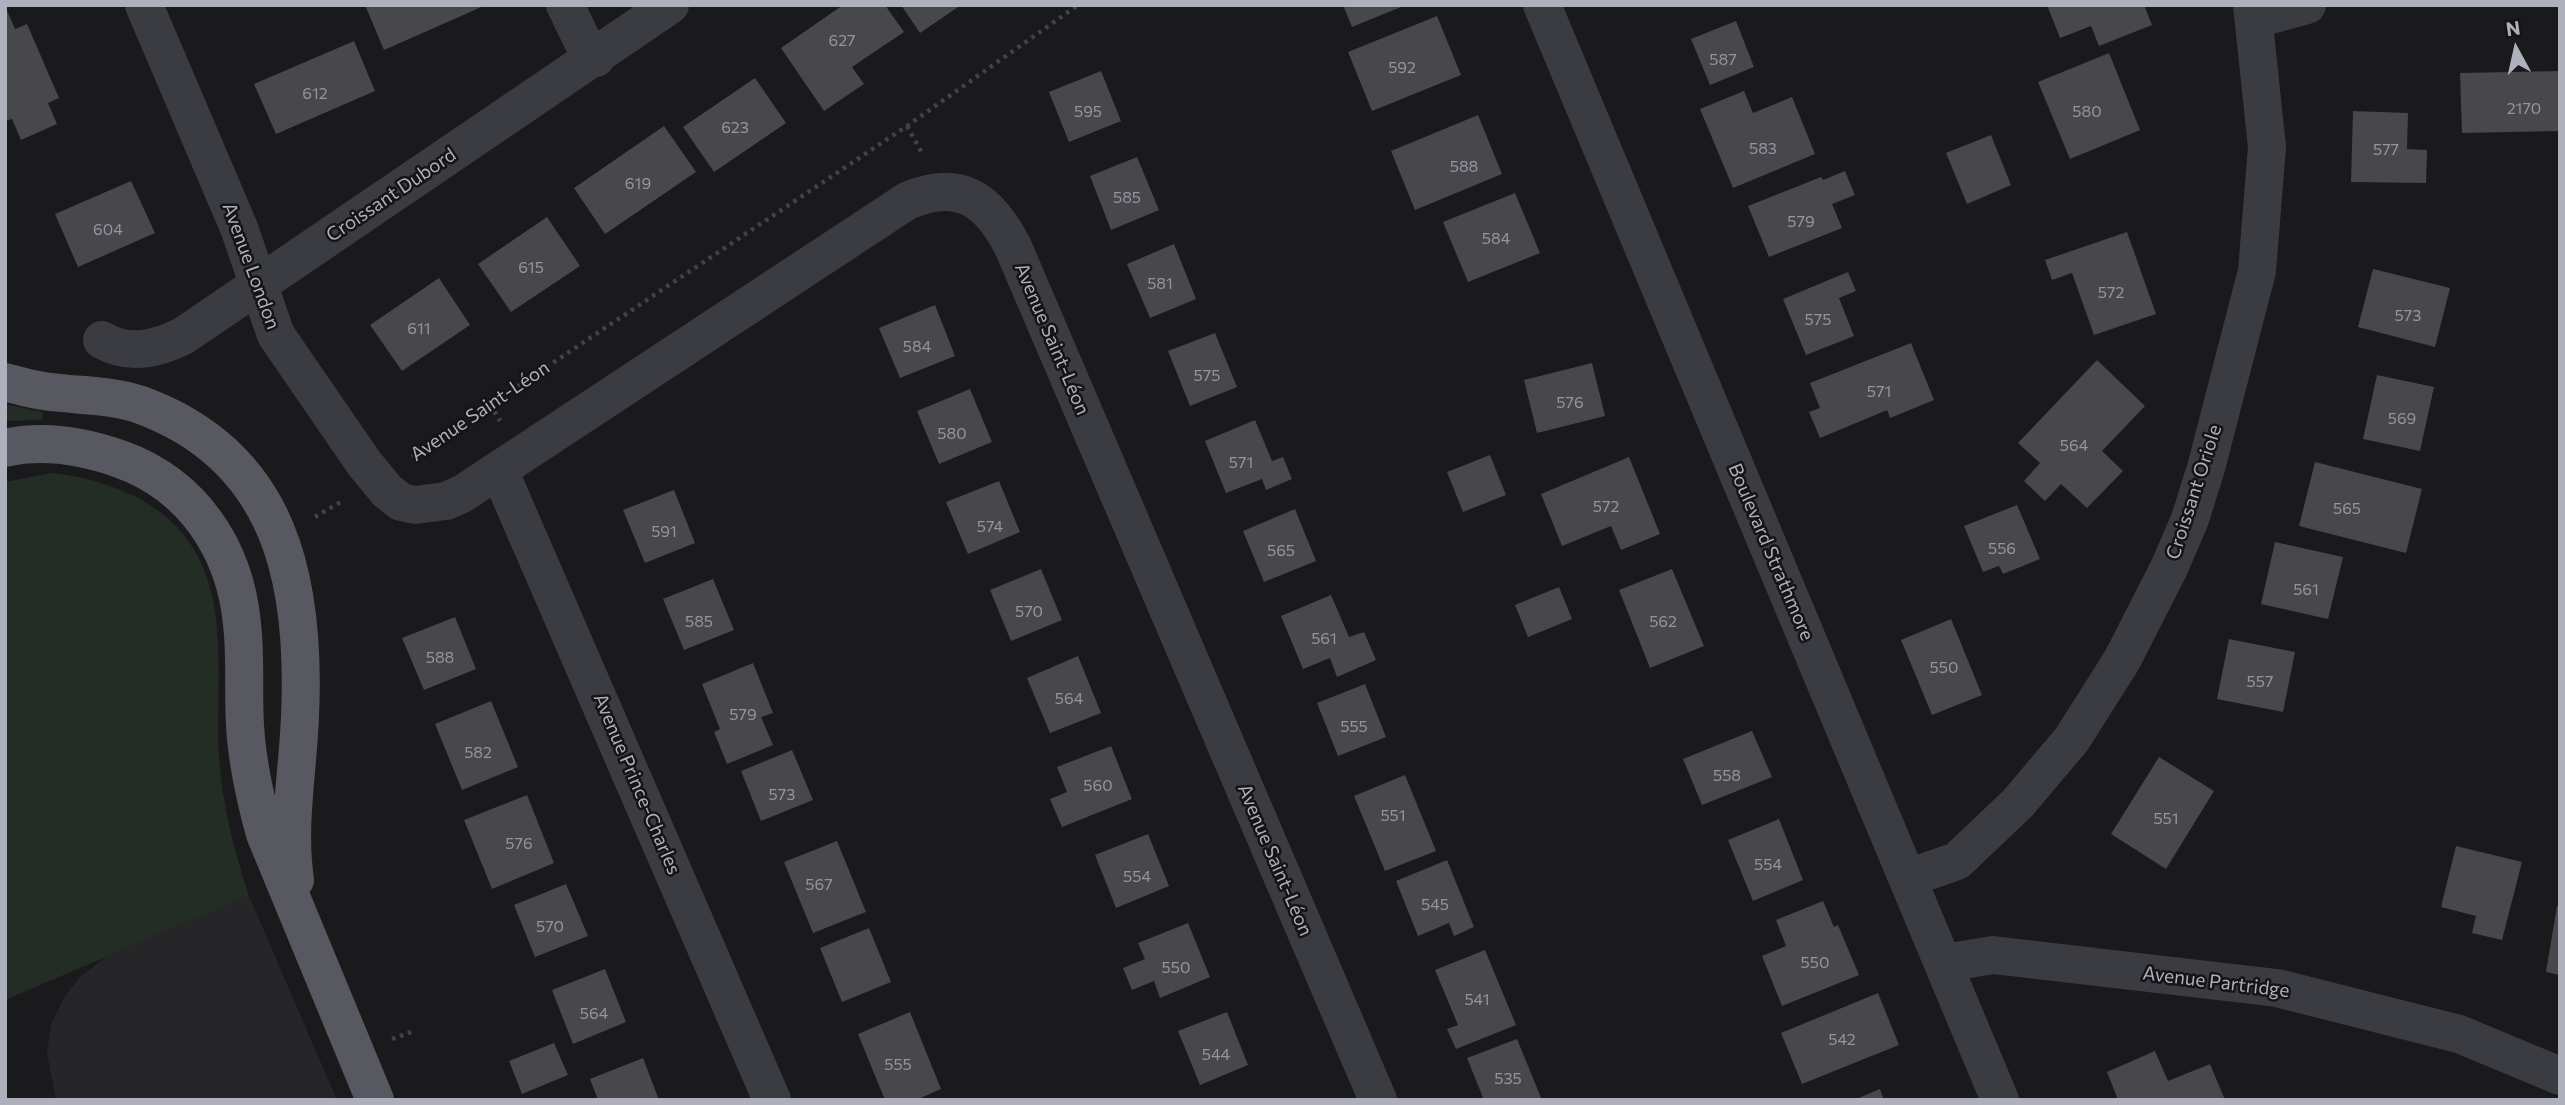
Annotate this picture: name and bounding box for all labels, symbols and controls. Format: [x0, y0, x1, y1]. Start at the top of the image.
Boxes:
north arrow [2481, 14, 2551, 84]
text: N [2504, 15, 2522, 40]
house number: 627 [829, 31, 855, 51]
house number: 587 [1709, 50, 1737, 70]
house number: 592 [1388, 58, 1416, 78]
house number: 612 [302, 84, 328, 104]
house number: 2170 [2507, 99, 2541, 119]
house number: 595 [1074, 102, 1102, 122]
house number: 580 [2072, 102, 2102, 122]
house number: 623 [721, 118, 749, 138]
house number: 583 [1749, 139, 1777, 159]
house number: 577 [2373, 140, 2399, 160]
street label: Croissant Dubord [322, 143, 460, 247]
house number: 588 [1450, 157, 1478, 177]
house number: 619 [625, 174, 651, 194]
house number: 585 [1113, 188, 1141, 208]
street label: Avenue London [217, 199, 285, 333]
house number: 579 [1787, 212, 1815, 232]
house number: 604 [93, 220, 123, 240]
house number: 584 [1482, 229, 1510, 249]
house number: 615 [518, 258, 544, 278]
street label: Avenue Saint-Léon [1010, 260, 1094, 418]
house number: 581 [1147, 274, 1173, 294]
house number: 572 [2098, 283, 2124, 303]
house number: 573 [2395, 306, 2421, 326]
house number: 575 [1805, 310, 1831, 330]
house number: 611 [407, 319, 431, 339]
house number: 584 [903, 337, 931, 357]
street label: Avenue Saint-Léon [406, 356, 554, 466]
house number: 575 [1194, 366, 1220, 386]
house number: 571 [1867, 382, 1891, 402]
house number: 576 [1556, 393, 1584, 413]
house number: 569 [2388, 409, 2416, 429]
street label: Croissant Oriole [2161, 422, 2227, 562]
house number: 580 [937, 424, 967, 444]
house number: 564 [2060, 436, 2088, 456]
house number: 571 [1229, 453, 1253, 473]
street label: Boulevard Strathmore [1723, 460, 1819, 644]
house number: 572 [1593, 497, 1619, 517]
house number: 565 [2333, 499, 2361, 519]
house number: 574 [977, 517, 1003, 537]
house number: 591 [651, 522, 677, 542]
house number: 556 [1988, 539, 2016, 559]
house number: 565 [1267, 541, 1295, 561]
house number: 561 [2293, 580, 2319, 600]
house number: 570 [1015, 602, 1043, 622]
house number: 585 [685, 612, 713, 632]
house number: 562 [1649, 612, 1677, 632]
house number: 561 [1311, 629, 1337, 649]
house number: 588 [426, 648, 454, 668]
house number: 550 [1930, 658, 1958, 678]
house number: 557 [2247, 672, 2273, 692]
house number: 564 [1055, 689, 1083, 709]
street label: Avenue Prince-Charles [588, 690, 686, 878]
house number: 579 [729, 705, 757, 725]
house number: 555 [1340, 717, 1368, 737]
house number: 582 [464, 743, 492, 763]
house number: 558 [1713, 766, 1741, 786]
house number: 560 [1083, 776, 1113, 796]
street label: Avenue Saint-Léon [1233, 781, 1317, 939]
house number: 573 [769, 785, 795, 805]
house number: 551 [1380, 806, 1406, 826]
house number: 551 [2153, 809, 2179, 829]
house number: 576 [505, 834, 533, 854]
house number: 554 [1754, 855, 1782, 875]
house number: 554 [1123, 867, 1151, 887]
house number: 567 [805, 875, 833, 895]
house number: 545 [1421, 895, 1449, 915]
house number: 570 [536, 917, 564, 937]
house number: 550 [1801, 953, 1829, 973]
house number: 550 [1162, 958, 1190, 978]
street label: Avenue Partridge [2141, 962, 2291, 1002]
house number: 541 [1464, 990, 1490, 1010]
house number: 564 [580, 1004, 608, 1024]
house number: 542 [1828, 1030, 1856, 1050]
house number: 544 [1202, 1045, 1230, 1065]
house number: 555 [884, 1055, 912, 1075]
house number: 535 [1494, 1069, 1522, 1089]

